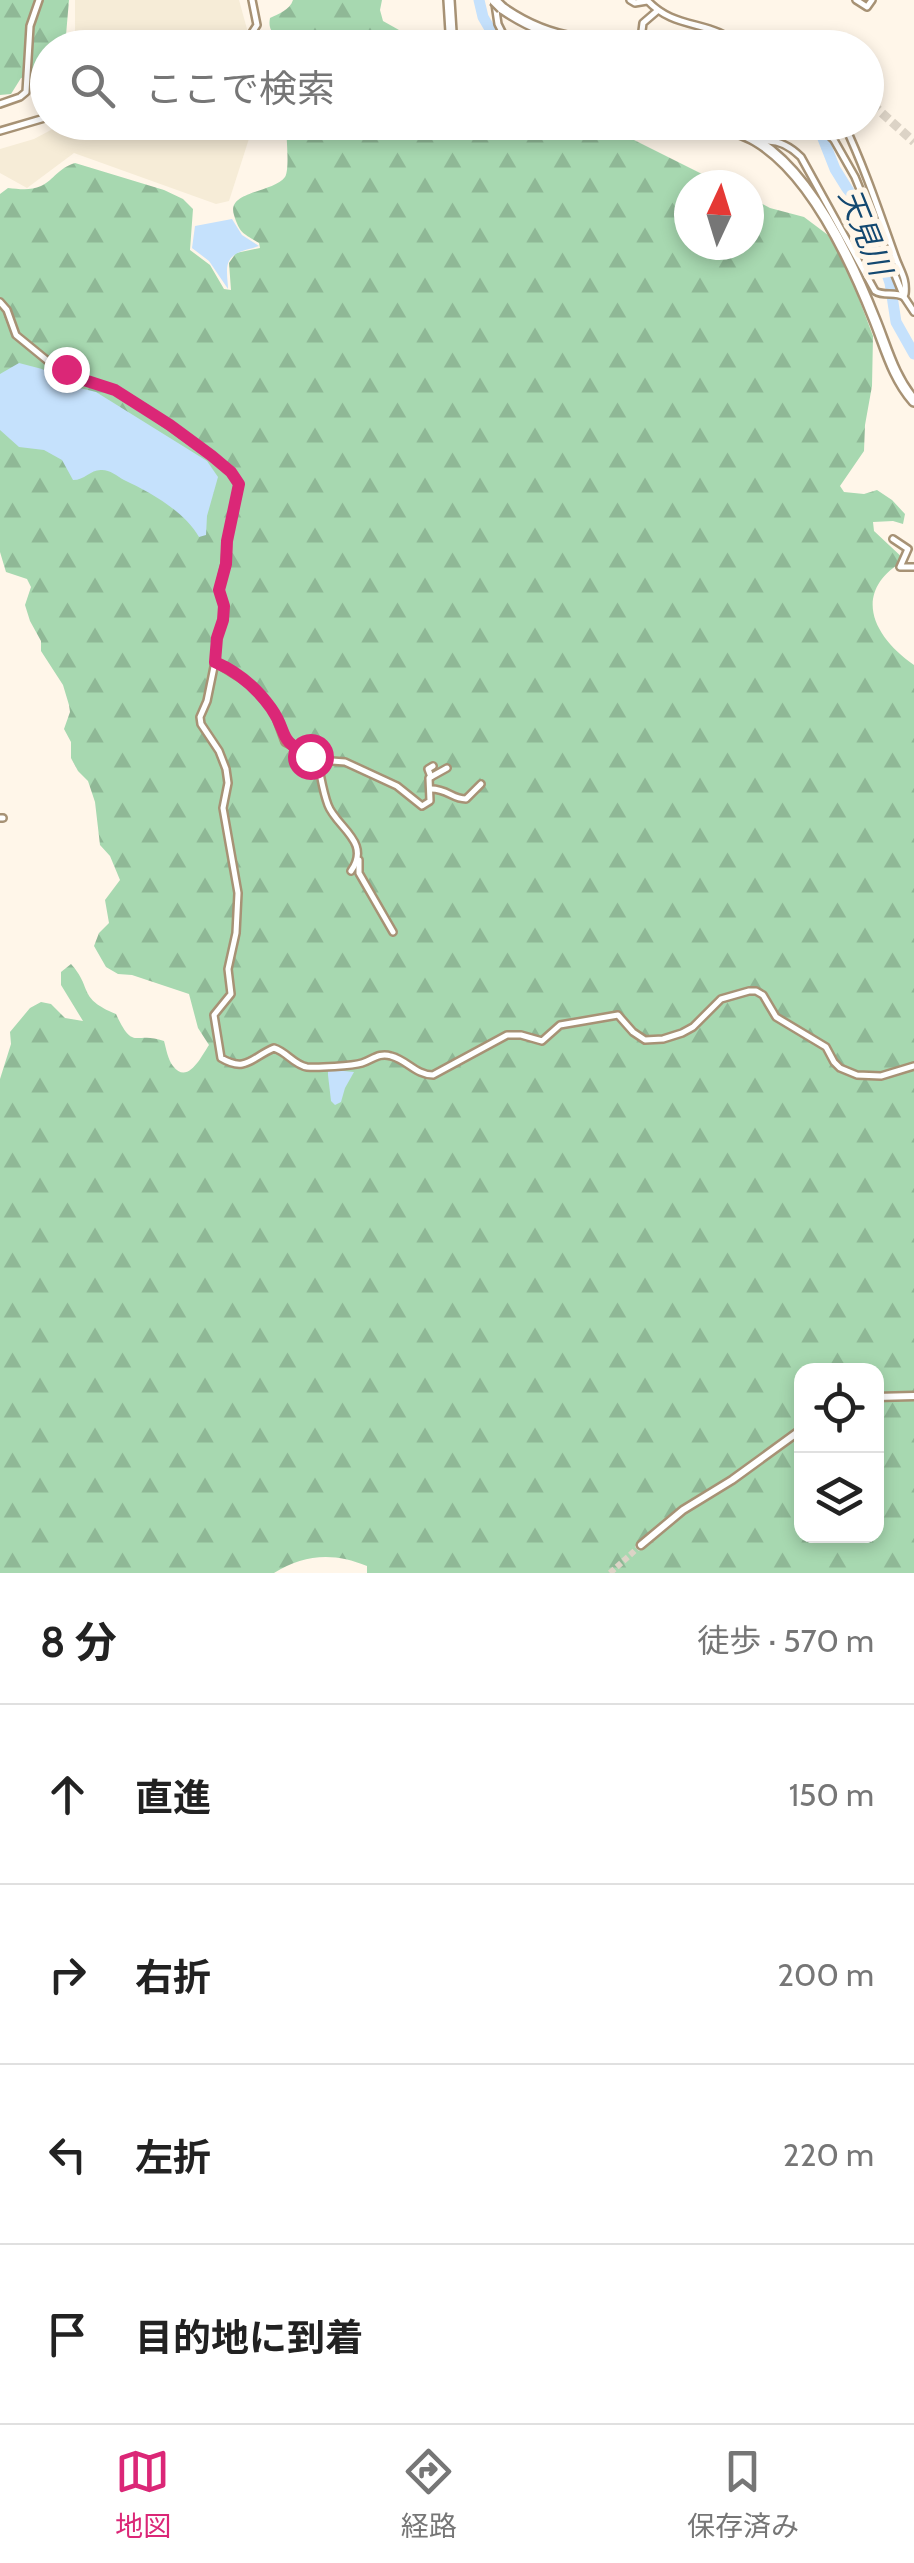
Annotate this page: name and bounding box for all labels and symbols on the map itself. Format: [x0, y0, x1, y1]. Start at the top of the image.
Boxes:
north arrow [674, 170, 764, 260]
water label: 天見川 [831, 183, 901, 283]
route end [44, 347, 90, 393]
route start [288, 734, 334, 780]

